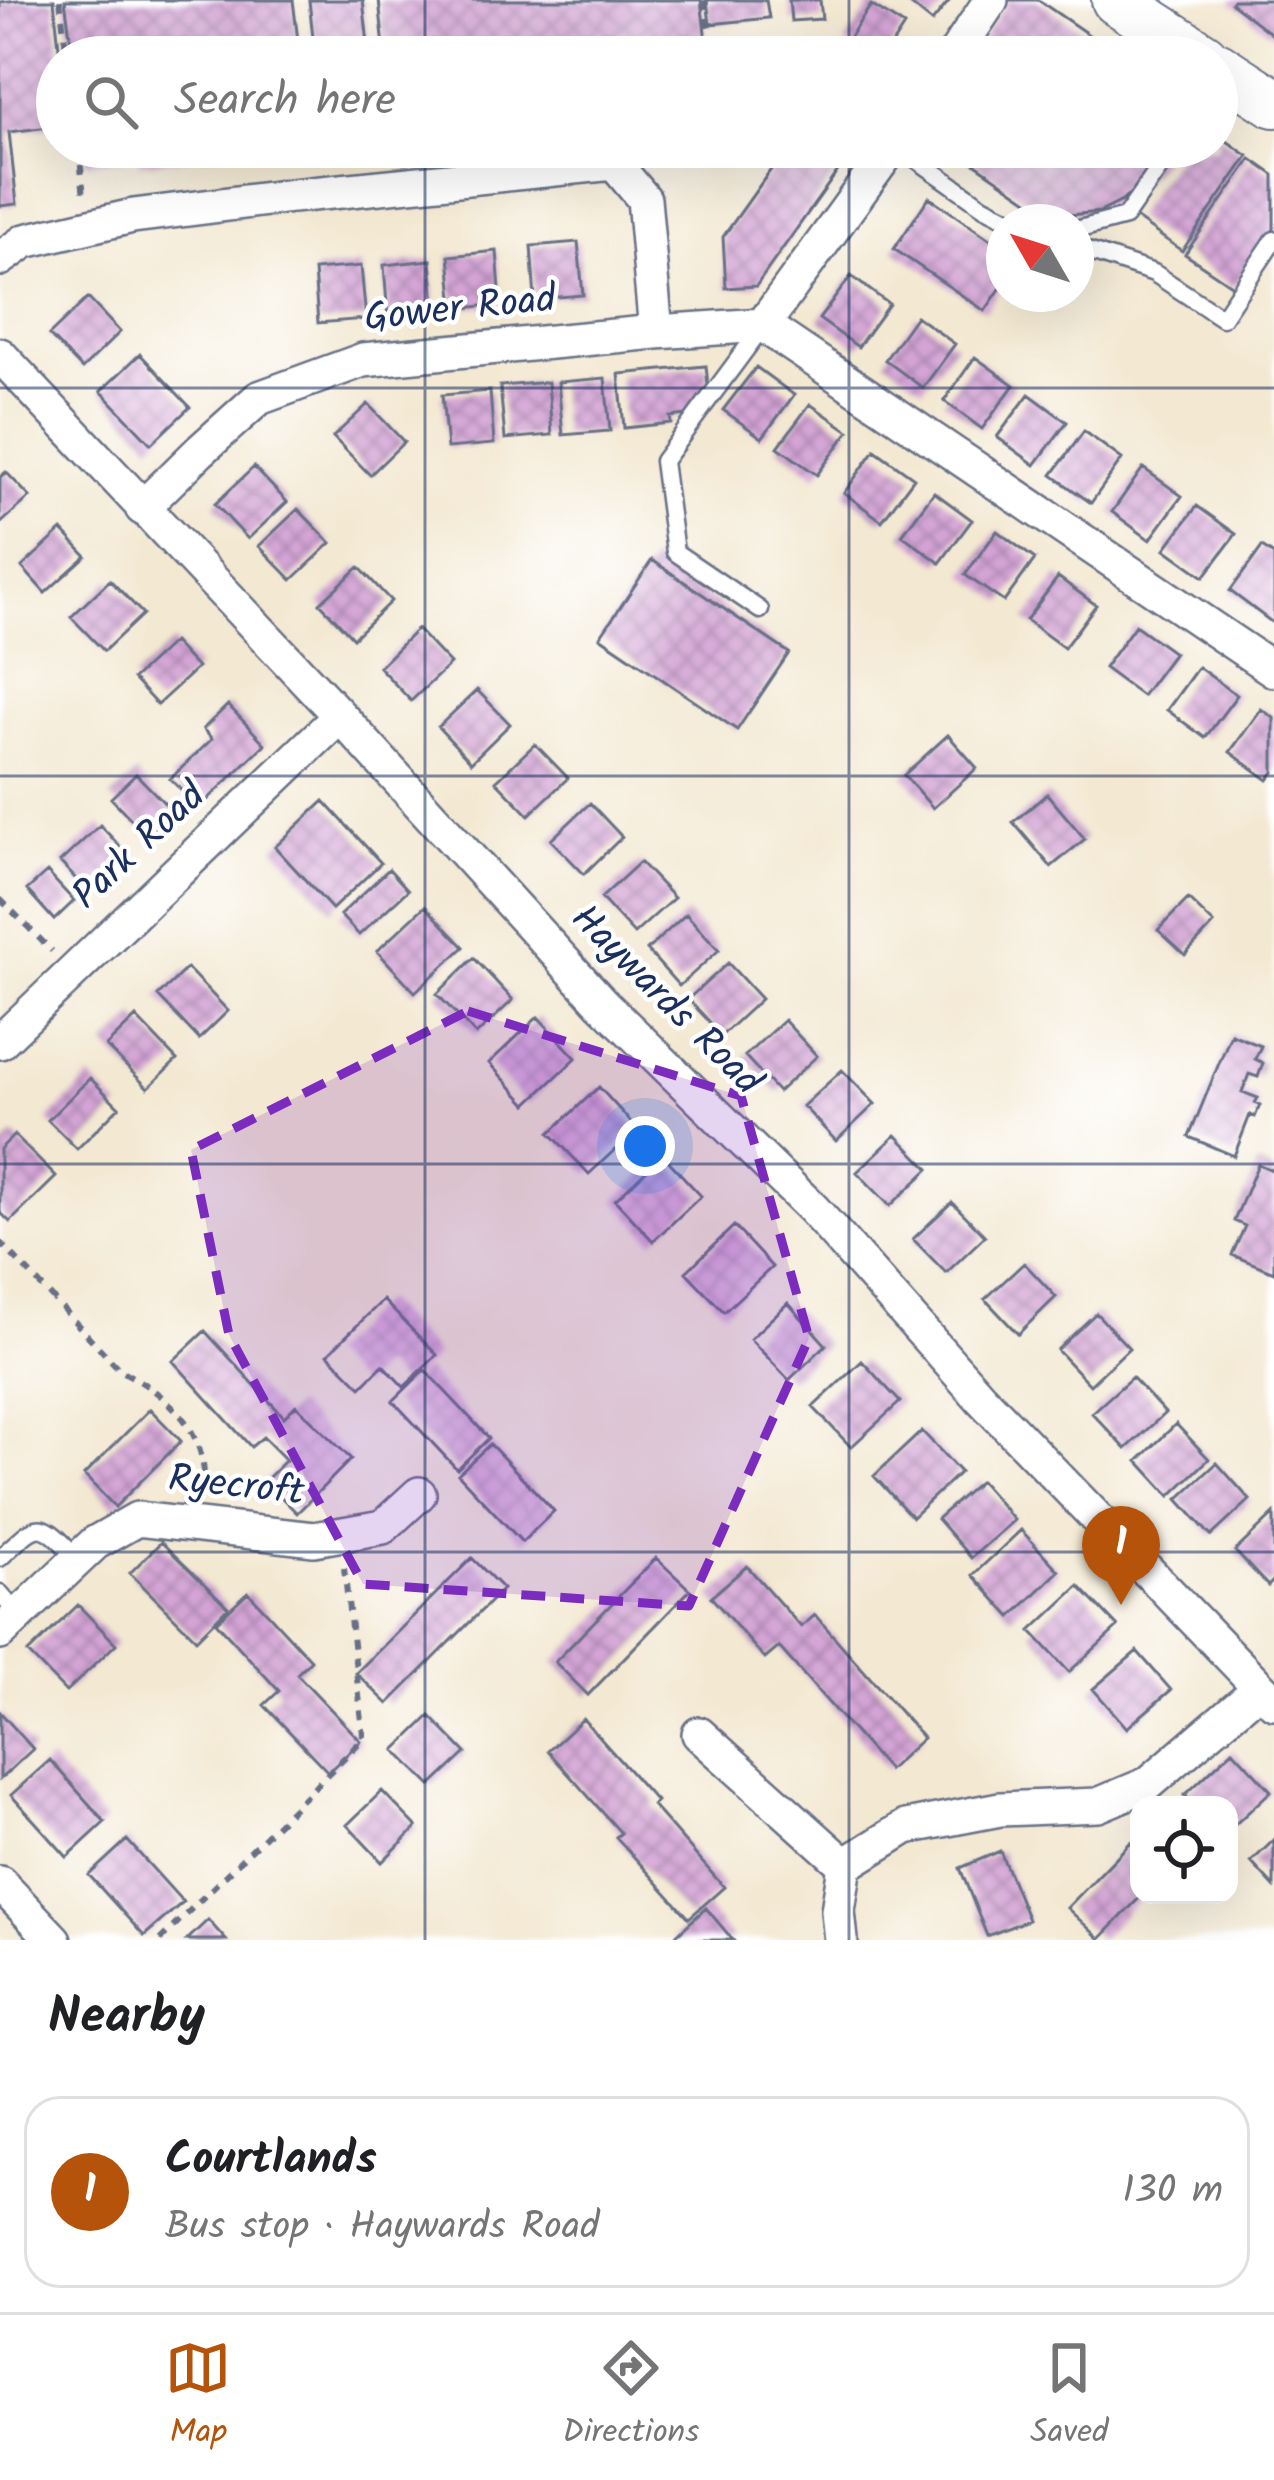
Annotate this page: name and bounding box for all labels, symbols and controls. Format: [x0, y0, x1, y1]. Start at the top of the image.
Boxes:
search box [36, 36, 1238, 168]
text: Search here [174, 66, 396, 138]
icon: search [78, 69, 144, 135]
north arrow [986, 204, 1094, 312]
street label: Gower Road [361, 269, 560, 351]
street label: Park Road [59, 767, 222, 926]
street label: Haywards Road [555, 891, 776, 1112]
your location [615, 1116, 675, 1176]
street label: Ryecroft [165, 1449, 308, 1525]
pin: 1 [1082, 1506, 1160, 1605]
map controls [1130, 1796, 1238, 1904]
button: locate [1130, 1796, 1238, 1904]
text: Nearby [48, 1978, 205, 2059]
text: Courtlands [165, 2125, 377, 2197]
text: 1 [84, 2161, 96, 2223]
text: 130 m [1122, 2161, 1223, 2223]
text: Bus stop · Haywards Road [165, 2197, 599, 2259]
tab: Map [165, 2335, 231, 2460]
tab: Directions [562, 2335, 699, 2460]
tab: Saved [1030, 2335, 1109, 2460]

